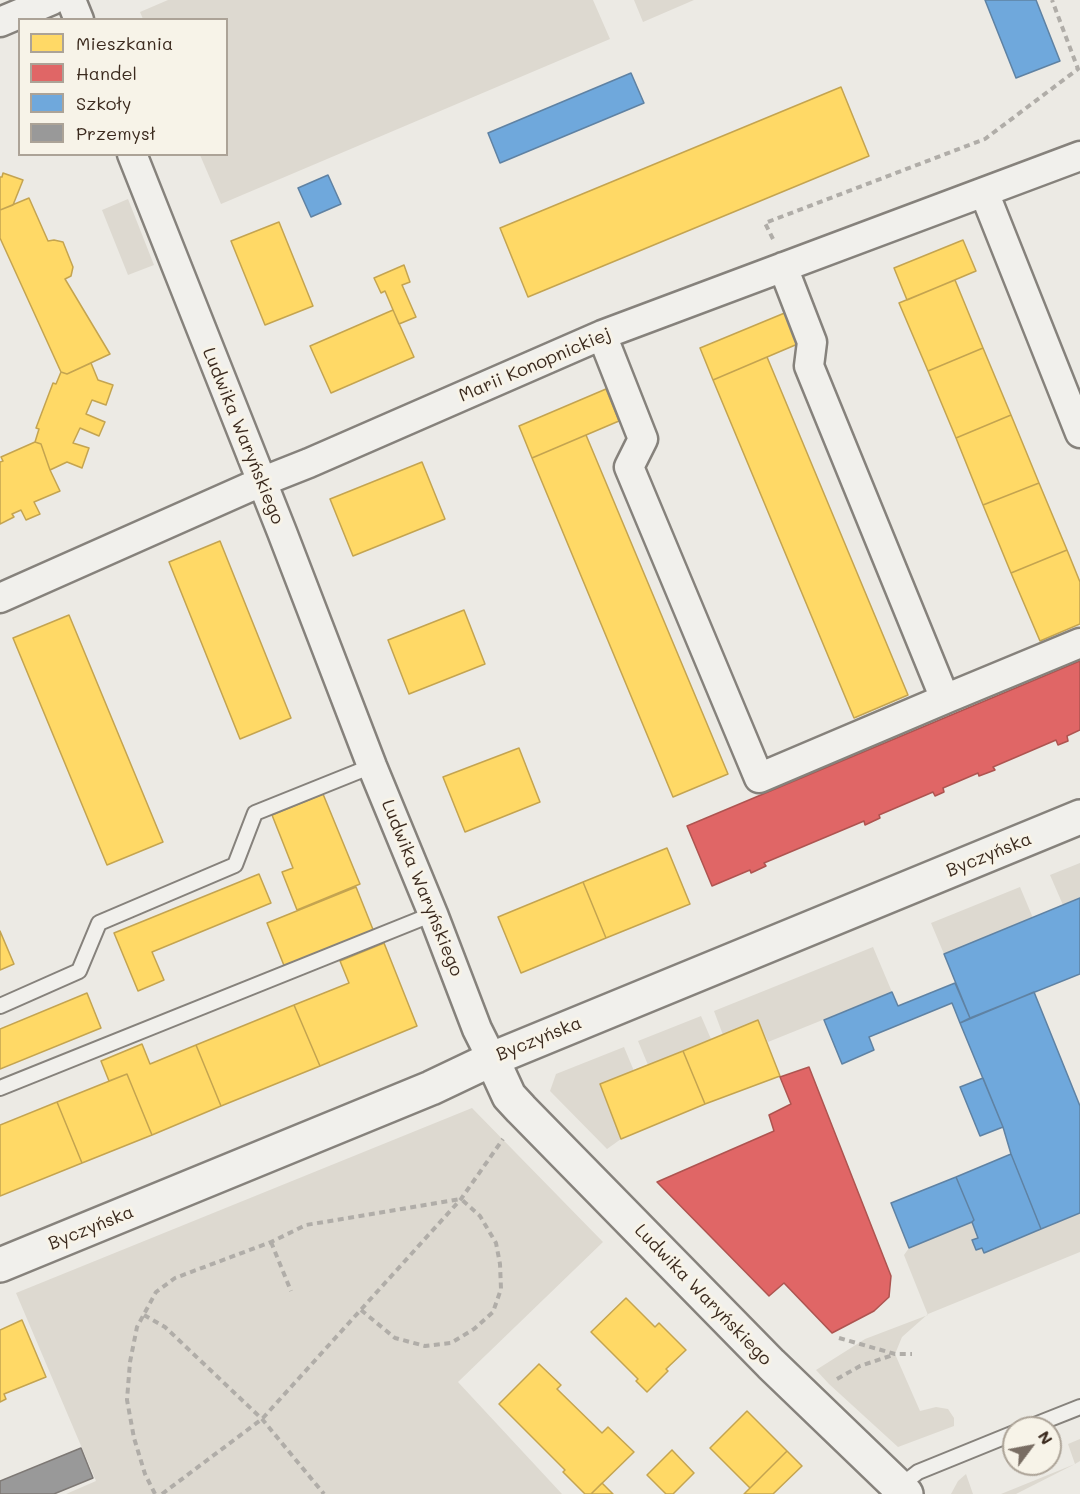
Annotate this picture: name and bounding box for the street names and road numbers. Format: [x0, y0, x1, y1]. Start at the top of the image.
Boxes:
street label: Marii Konopnickiej [456, 323, 614, 407]
street label: Ludwika Waryńskiego [198, 345, 288, 527]
street label: Ludwika Waryńskiego [377, 797, 467, 979]
street label: Byczyńska [943, 828, 1035, 882]
street label: Byczyńska [493, 1012, 585, 1066]
street label: Byczyńska [45, 1201, 137, 1255]
street label: Ludwika Waryńskiego [630, 1220, 776, 1370]

